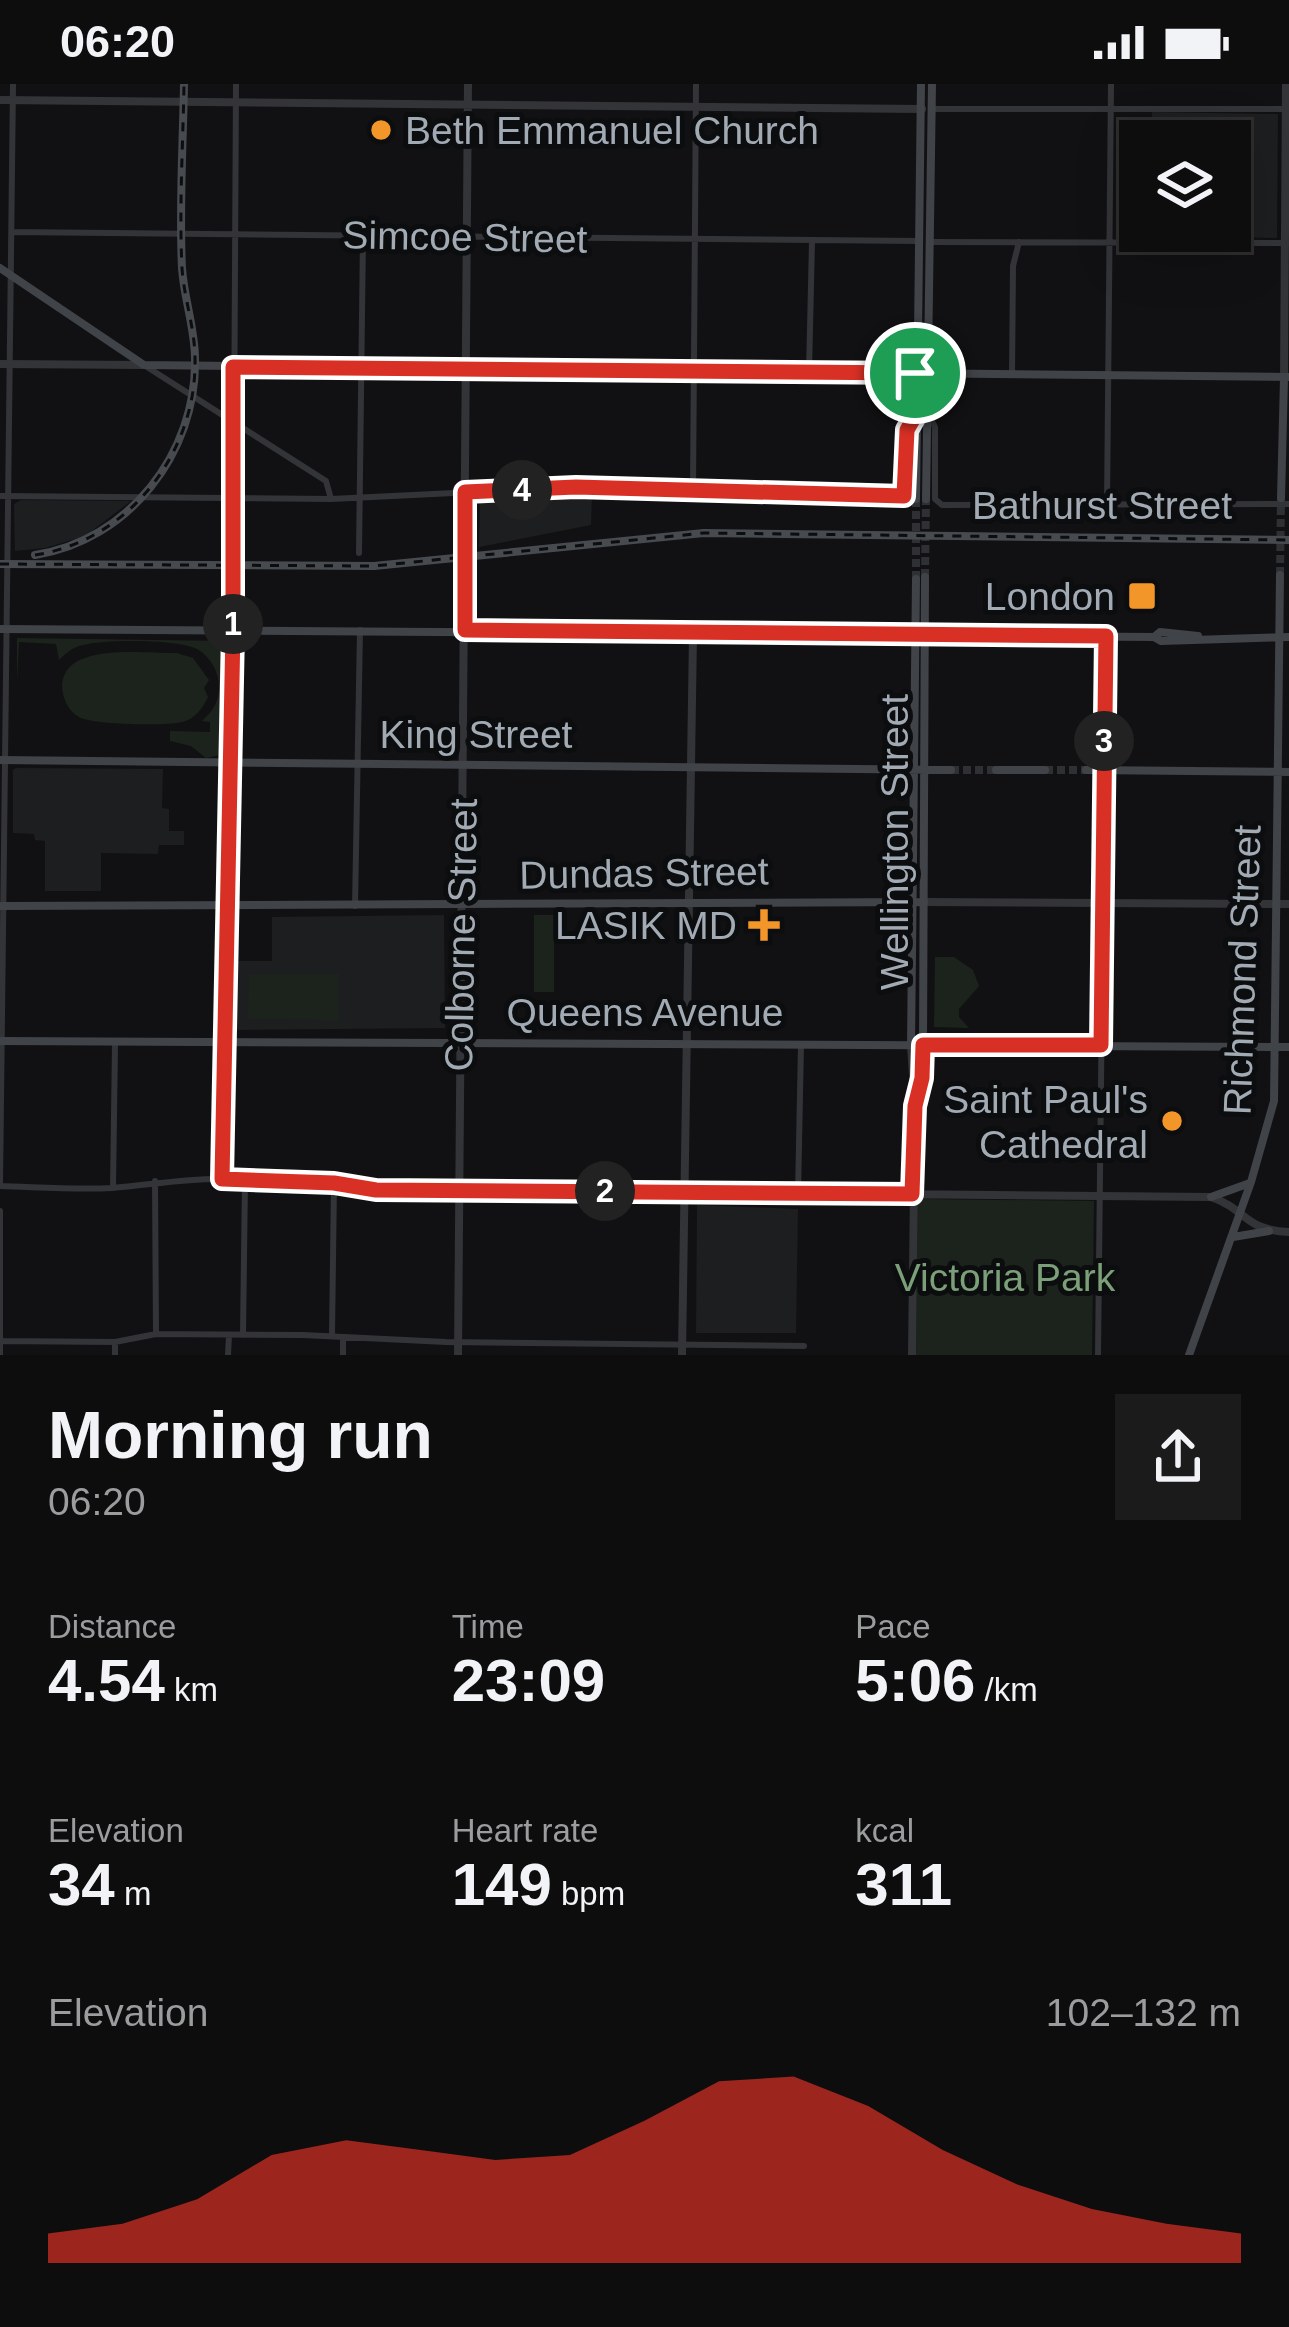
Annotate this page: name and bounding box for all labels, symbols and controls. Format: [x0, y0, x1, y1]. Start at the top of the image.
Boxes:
text: 06:20 [60, 16, 175, 67]
place label: Beth Emmanuel Church [405, 109, 819, 152]
marker: Beth Emmanuel Church [368, 117, 394, 143]
map controls [1119, 120, 1251, 252]
button: layers [1119, 120, 1251, 252]
street label: Simcoe Street [342, 213, 588, 261]
pin [864, 322, 966, 424]
icon: arrive [882, 340, 948, 406]
pin: 4 [492, 460, 552, 520]
text: 4 [513, 471, 531, 508]
street label: Bathurst Street [972, 484, 1232, 527]
place label: London [985, 575, 1115, 618]
marker: London [1126, 580, 1158, 612]
pin: 1 [203, 594, 263, 654]
text: 1 [224, 605, 242, 642]
street label: Wellington Street [873, 694, 916, 990]
pin: 3 [1074, 711, 1134, 771]
street label: King Street [380, 713, 573, 756]
text: 3 [1095, 722, 1113, 759]
street label: Colborne Street [437, 798, 485, 1072]
street label: Richmond Street [1215, 824, 1269, 1116]
street label: Dundas Street [519, 849, 769, 897]
place label: LASIK MD [555, 904, 737, 947]
marker: LASIK MD [748, 909, 780, 941]
street label: Queens Avenue [507, 991, 783, 1034]
place label: Saint Paul's Cathedral [943, 1078, 1148, 1166]
marker: Saint Paul's Cathedral [1159, 1108, 1185, 1134]
pin: 2 [575, 1161, 635, 1221]
text: 2 [596, 1172, 614, 1209]
park label: Victoria Park [895, 1256, 1116, 1299]
button: share [1115, 1394, 1241, 1520]
text: Morning run [48, 1398, 433, 1472]
text: 06:20 [48, 1480, 146, 1523]
text: Distance [48, 1608, 176, 1645]
text: Time [452, 1608, 524, 1645]
text: Pace [855, 1608, 931, 1645]
text: 4.54 [48, 1647, 165, 1714]
text: 23:09 [452, 1647, 605, 1714]
text: 5:06 [855, 1647, 975, 1714]
text: km [165, 1671, 218, 1708]
text: /km [975, 1671, 1038, 1708]
text: Elevation [48, 1812, 184, 1849]
text: Heart rate [452, 1812, 598, 1849]
text: kcal [855, 1812, 914, 1849]
text: 34 [48, 1851, 115, 1918]
text: 149 [452, 1851, 552, 1918]
text: 311 [855, 1851, 952, 1918]
text: m [115, 1875, 151, 1912]
text: bpm [552, 1875, 625, 1912]
text: Elevation [48, 1991, 208, 2034]
text: 102–132 m [1046, 1991, 1241, 2034]

